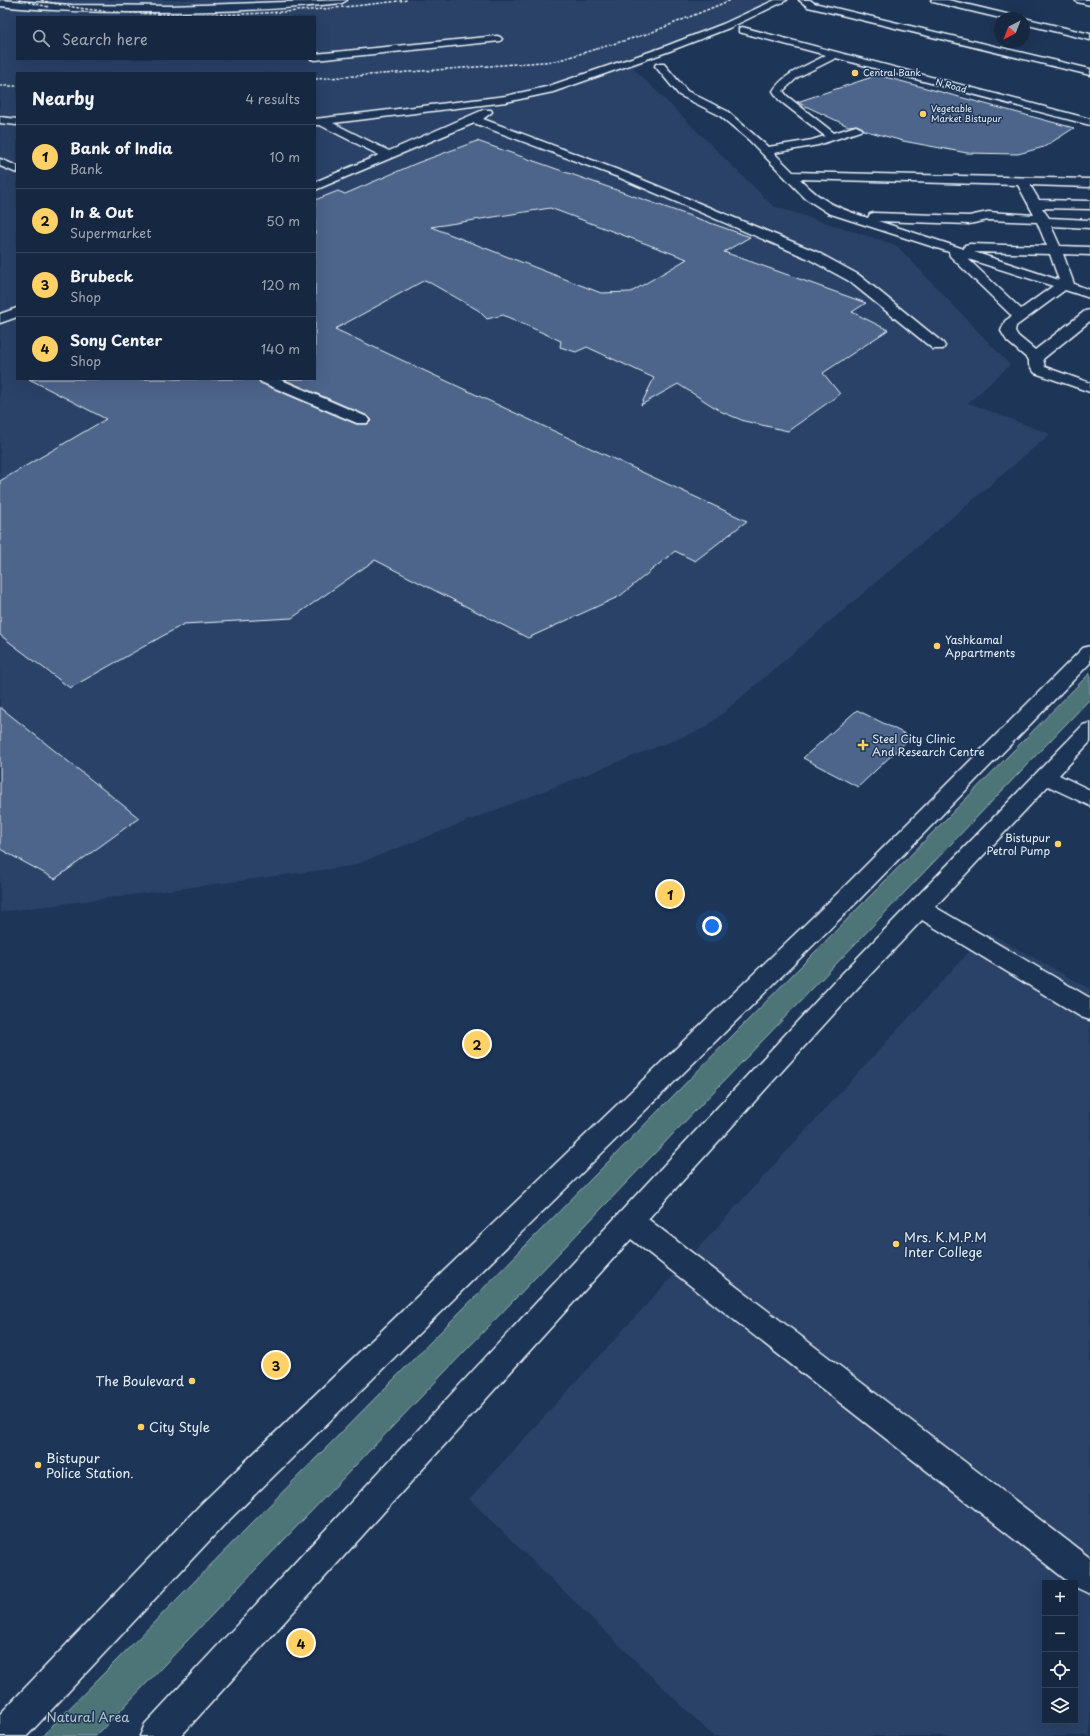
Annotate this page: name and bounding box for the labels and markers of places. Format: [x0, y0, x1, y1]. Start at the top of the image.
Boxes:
place label: Central Bank [863, 65, 921, 79]
marker: Central Bank [850, 68, 860, 78]
place label: Vegetable Market Bistupur [931, 101, 1003, 125]
marker: Vegetable Market Bistupur [918, 109, 928, 119]
place label: Yashkamal Appartments [945, 631, 1015, 661]
marker: Yashkamal Appartments [932, 641, 942, 651]
place label: Steel City Clinic And Research Centre [872, 730, 985, 760]
marker: Steel City Clinic And Research Centre [857, 739, 869, 751]
place label: Bistupur Petrol Pump [986, 829, 1050, 859]
marker: Bistupur Petrol Pump [1053, 839, 1063, 849]
pin: 1 [657, 879, 683, 909]
pin: 2 [464, 1029, 490, 1059]
place label: Mrs. K.M.P.M Inter College [904, 1227, 987, 1261]
marker: Mrs. K.M.P.M Inter College [891, 1239, 901, 1249]
pin: 3 [263, 1350, 289, 1380]
place label: The Boulevard [96, 1371, 184, 1390]
marker: The Boulevard [187, 1376, 197, 1386]
place label: City Style [149, 1417, 210, 1436]
marker: City Style [136, 1422, 146, 1432]
place label: Bistupur Police Station. [46, 1448, 134, 1482]
marker: Bistupur Police Station. [33, 1460, 43, 1470]
pin: 4 [288, 1628, 314, 1658]

